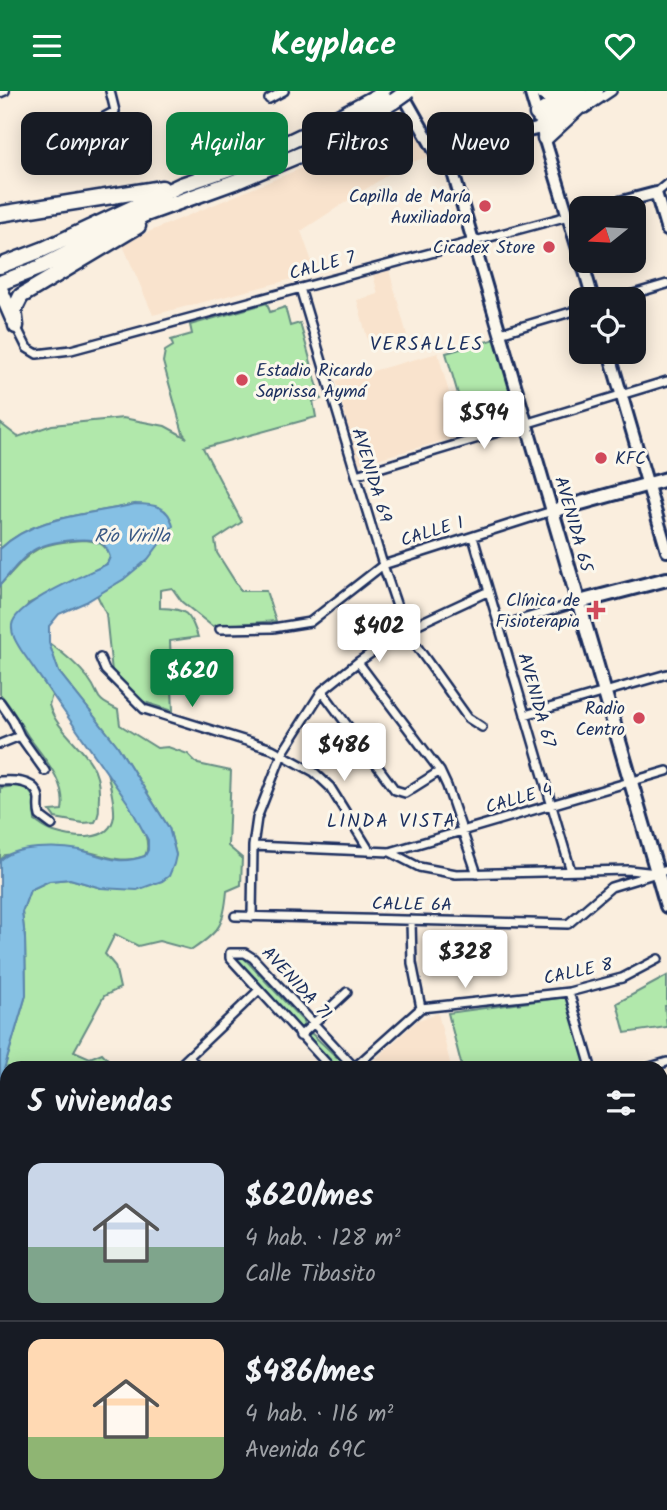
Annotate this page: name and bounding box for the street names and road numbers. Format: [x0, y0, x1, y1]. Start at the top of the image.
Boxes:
street label: CALLE 7 [286, 244, 359, 289]
street label: AVENIDA 69 [342, 425, 399, 526]
street label: AVENIDA 65 [545, 473, 600, 577]
street label: CALLE 1 [397, 509, 468, 556]
street label: AVENIDA 67 [508, 650, 563, 752]
street label: CALLE 4 [482, 776, 557, 823]
street label: CALLE 6A [372, 890, 452, 921]
street label: AVENIDA 71 [254, 940, 338, 1028]
street label: CALLE 8 [541, 951, 616, 994]

